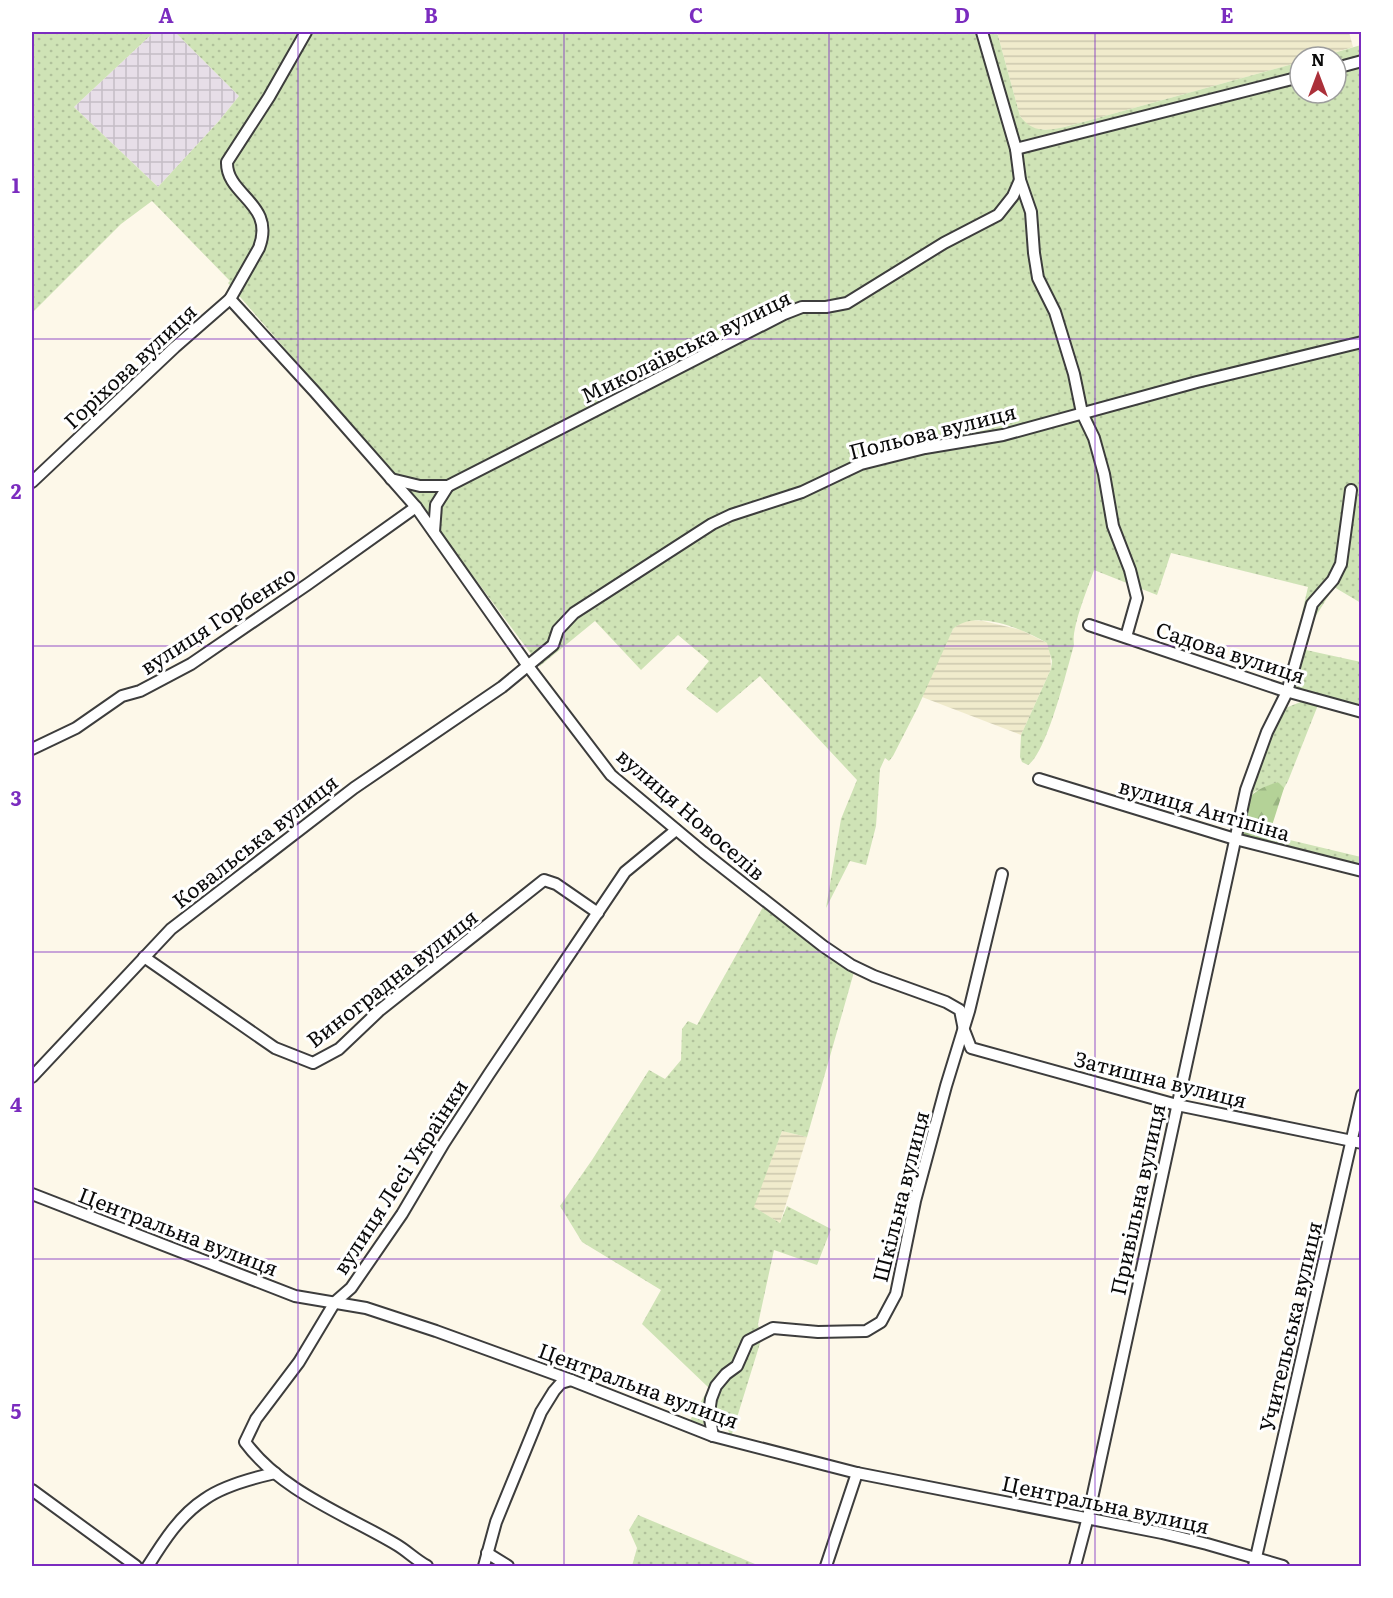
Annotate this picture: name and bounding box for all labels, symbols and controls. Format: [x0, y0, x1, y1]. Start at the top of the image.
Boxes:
text: A [158, 0, 174, 29]
text: B [424, 0, 438, 29]
text: C [689, 0, 703, 29]
text: D [954, 0, 970, 29]
text: E [1220, 0, 1234, 29]
north arrow [1288, 45, 1348, 105]
text: N [1311, 47, 1325, 71]
text: 1 [12, 169, 20, 199]
street label: Миколаївська вулиця [575, 281, 795, 409]
street label: Горіхова вулиця [56, 295, 202, 435]
street label: Польова вулиця [845, 394, 1019, 466]
text: 2 [11, 475, 22, 505]
street label: вулиця Горбенко [133, 557, 301, 681]
street label: Садова вулиця [1152, 612, 1310, 690]
street label: вулиця Новоселів [611, 740, 773, 886]
street label: Ковальська вулиця [165, 765, 343, 915]
street label: вулиця Антіпіна [1116, 769, 1295, 847]
text: 3 [10, 782, 22, 812]
street label: Виноградна вулиця [299, 900, 483, 1054]
street label: Затишна вулиця [1071, 1042, 1251, 1114]
street label: вулиця Лесі Українки [324, 1072, 474, 1280]
text: 4 [10, 1088, 22, 1118]
street label: Привільна вулиця [1101, 1100, 1171, 1298]
street label: Шкільна вулиця [863, 1107, 935, 1285]
street label: Центральна вулиця [75, 1178, 283, 1282]
street label: Учительська вулиця [1250, 1218, 1328, 1434]
street label: Центральна вулиця [534, 1333, 744, 1435]
text: 5 [11, 1395, 22, 1425]
street label: Центральна вулиця [999, 1466, 1213, 1540]

